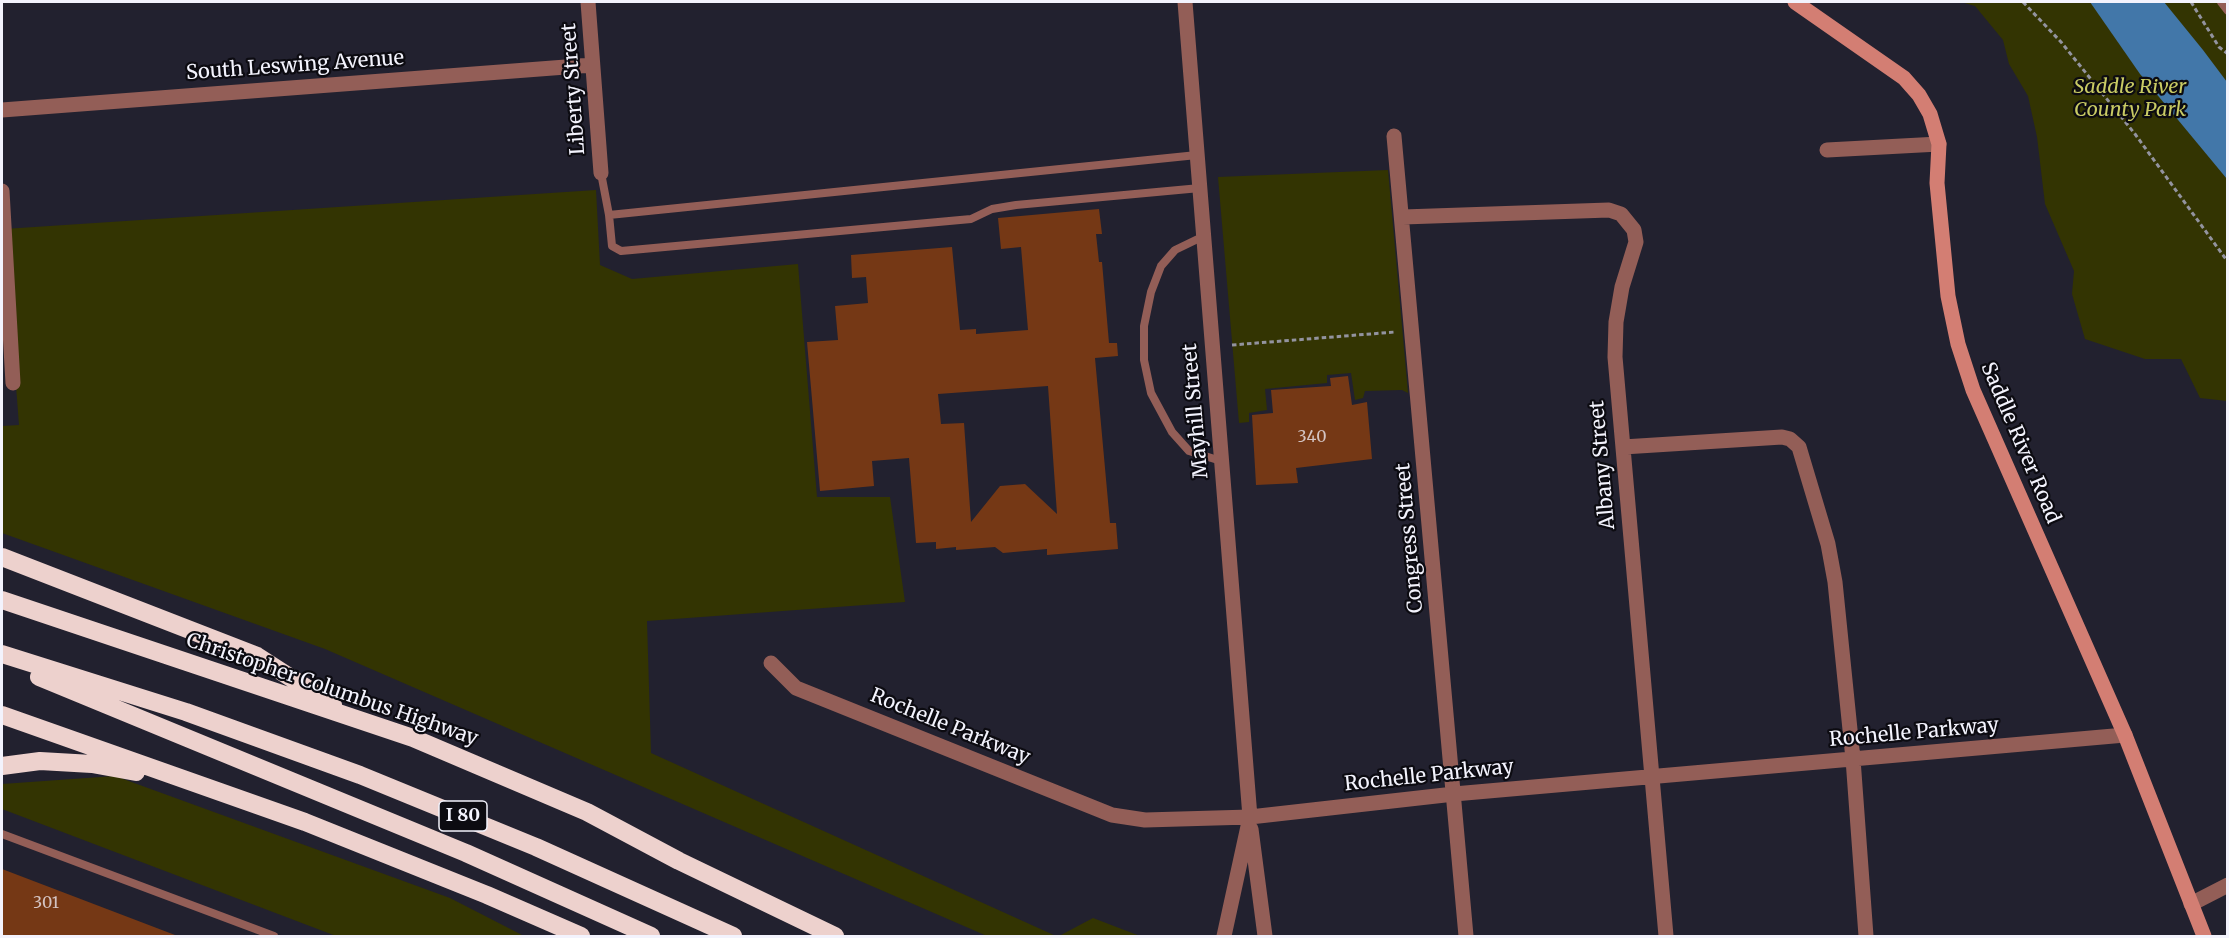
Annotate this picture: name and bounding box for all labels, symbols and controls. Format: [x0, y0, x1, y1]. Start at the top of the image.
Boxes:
street label: Liberty Street [557, 22, 591, 156]
street label: South Leswing Avenue [185, 46, 405, 86]
park label: Saddle River County Park [2074, 75, 2186, 122]
street label: Mayhill Street [1178, 343, 1214, 479]
street label: Saddle River Road [1975, 359, 2065, 527]
street label: Albany Street [1585, 399, 1621, 531]
house number: 340 [1298, 427, 1326, 447]
street label: Congress Street [1391, 462, 1429, 614]
street label: Christopher Columbus Highway [183, 629, 481, 751]
street label: Rochelle Parkway [867, 684, 1033, 770]
street label: Rochelle Parkway [1828, 714, 2000, 752]
street label: Rochelle Parkway [1343, 755, 1515, 797]
road number: I 80 [439, 801, 487, 831]
house number: 301 [33, 893, 59, 913]

